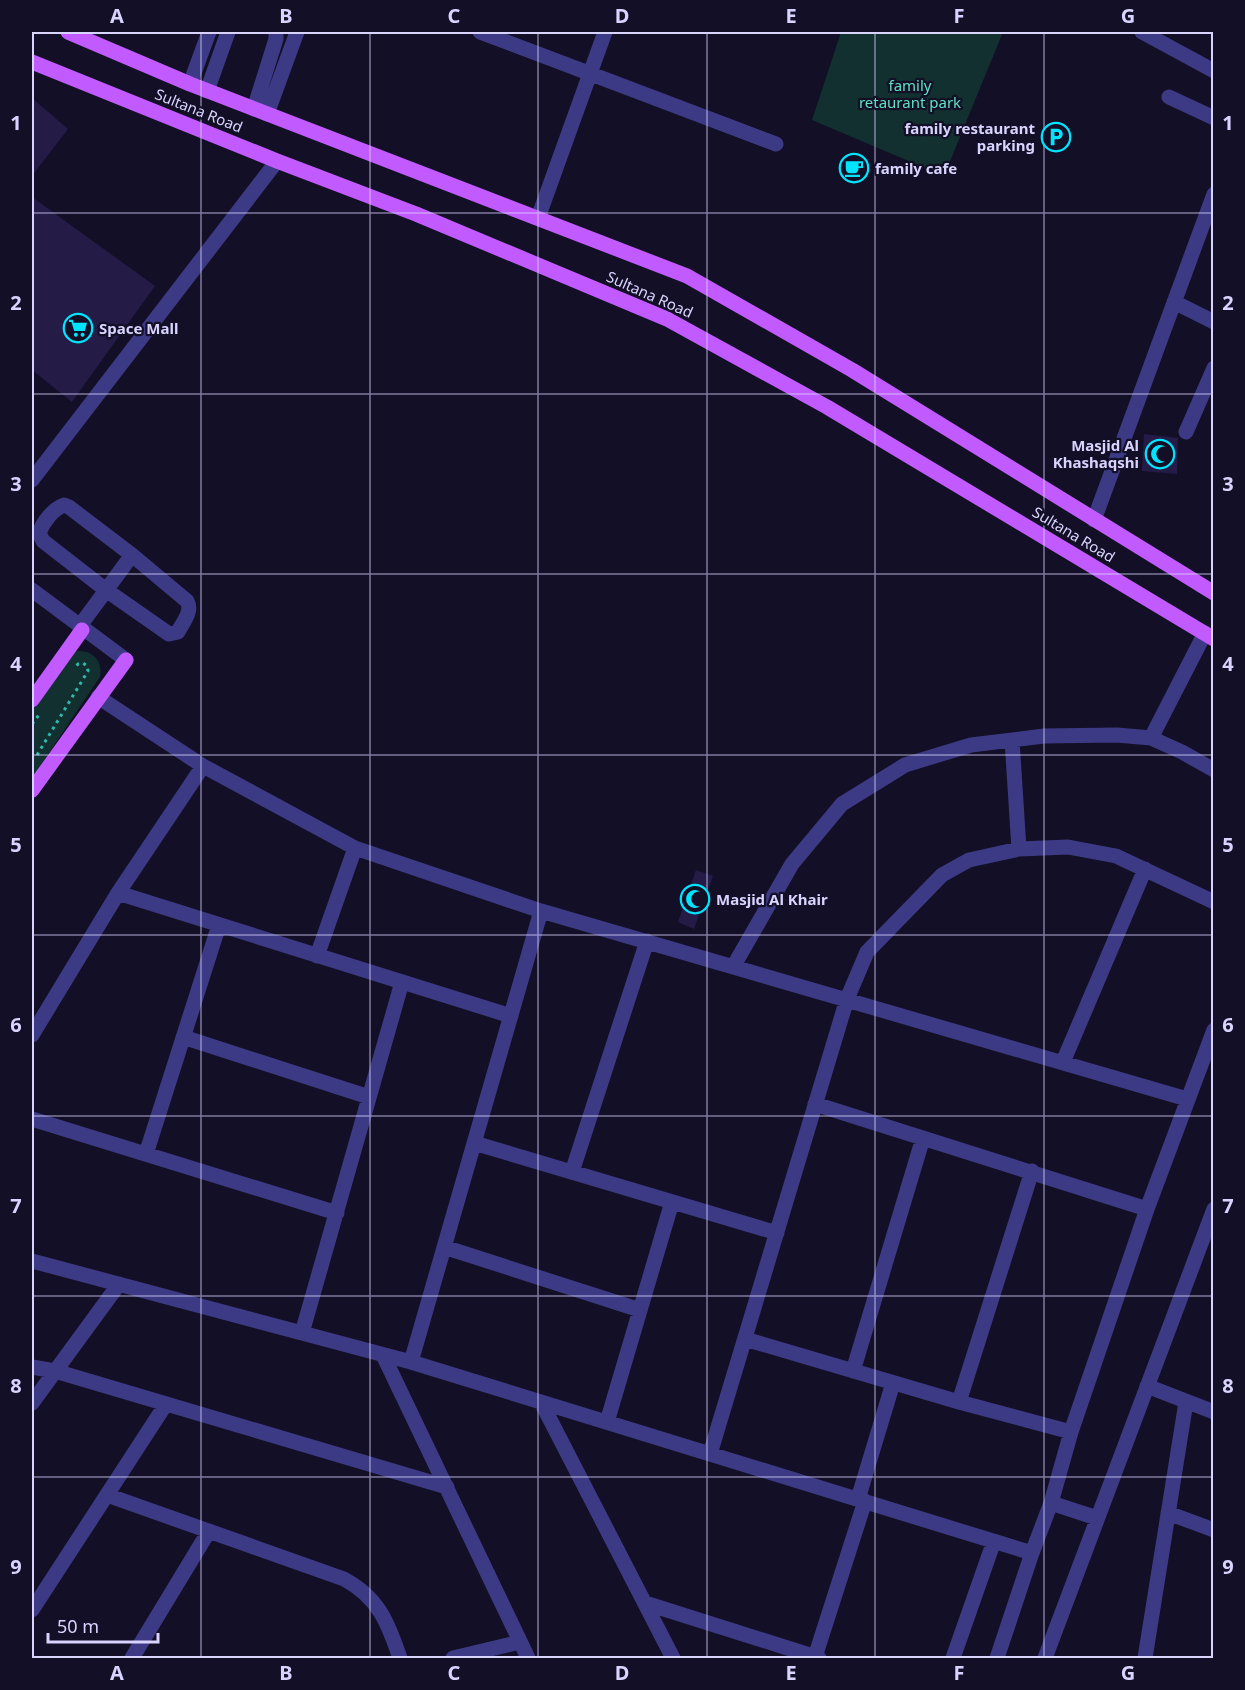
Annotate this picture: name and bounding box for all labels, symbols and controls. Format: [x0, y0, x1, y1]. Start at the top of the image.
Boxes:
text: A [110, 2, 124, 29]
text: B [279, 2, 293, 29]
text: C [448, 2, 461, 29]
text: D [615, 2, 629, 29]
text: E [785, 2, 797, 29]
text: F [954, 2, 964, 29]
text: G [1121, 2, 1135, 29]
park label: family retaurant park [859, 75, 961, 112]
street label: Sultana Road [152, 83, 246, 137]
text: 1 [10, 109, 22, 136]
text: 1 [1222, 109, 1234, 136]
place label: family restaurant parking [904, 118, 1035, 155]
parking icon: family restaurant parking [1040, 121, 1072, 153]
cafe icon: family cafe [838, 152, 870, 184]
place label: family cafe [875, 158, 957, 178]
street label: Sultana Road [604, 266, 696, 322]
text: 2 [10, 289, 22, 316]
text: 2 [1222, 289, 1234, 316]
supermarket icon: Space Mall [62, 312, 94, 344]
place label: Space Mall [99, 318, 178, 338]
place label: Masjid Al Khashaqshi [1053, 435, 1139, 472]
mosque icon: Masjid Al Khashaqshi [1144, 438, 1176, 470]
text: 3 [10, 470, 22, 497]
text: 3 [1222, 470, 1234, 497]
street label: Sultana Road [1029, 502, 1119, 566]
text: 4 [10, 650, 22, 677]
text: 4 [1222, 650, 1234, 677]
text: 5 [10, 831, 22, 858]
text: 5 [1222, 831, 1234, 858]
mosque icon: Masjid Al Khair [679, 883, 711, 915]
place label: Masjid Al Khair [716, 889, 828, 909]
text: 6 [10, 1011, 22, 1038]
text: 6 [1222, 1011, 1234, 1038]
text: 7 [10, 1192, 22, 1219]
text: 7 [1222, 1192, 1234, 1219]
text: 8 [10, 1372, 22, 1399]
text: 8 [1222, 1372, 1234, 1399]
text: 9 [10, 1553, 22, 1580]
text: 9 [1222, 1553, 1234, 1580]
scale bar [48, 1606, 158, 1644]
text: 50 m [57, 1614, 99, 1638]
text: A [110, 1659, 124, 1686]
text: B [279, 1659, 293, 1686]
text: C [448, 1659, 461, 1686]
text: D [615, 1659, 629, 1686]
text: E [785, 1659, 797, 1686]
text: F [954, 1659, 964, 1686]
text: G [1121, 1659, 1135, 1686]

